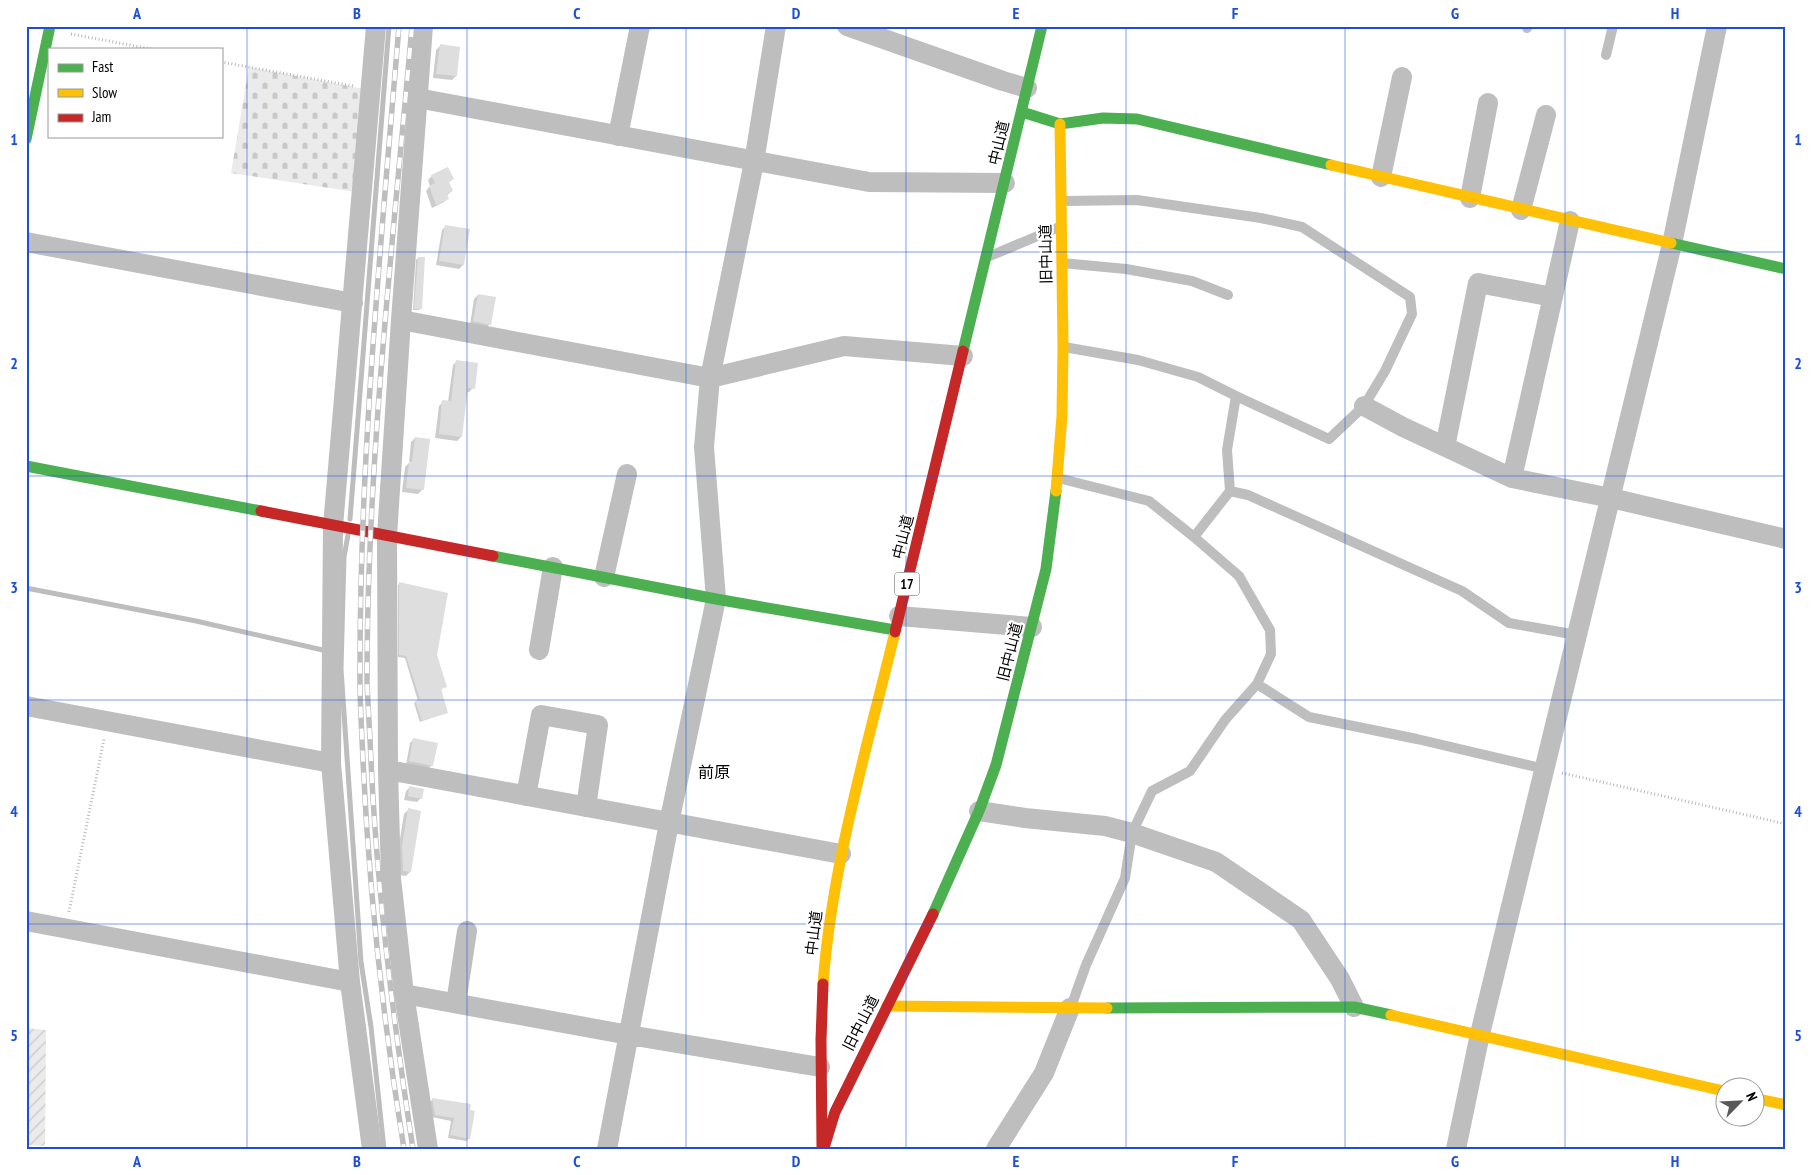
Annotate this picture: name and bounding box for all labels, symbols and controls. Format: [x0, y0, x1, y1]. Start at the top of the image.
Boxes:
text: A [132, 3, 142, 23]
text: B [353, 3, 361, 23]
text: C [573, 3, 581, 23]
text: D [792, 3, 801, 23]
text: E [1013, 3, 1020, 23]
text: F [1232, 3, 1239, 23]
text: G [1451, 3, 1459, 23]
text: H [1671, 3, 1679, 23]
legend [48, 48, 222, 138]
text: Fast [92, 57, 113, 76]
text: Slow [92, 83, 117, 102]
text: Jam [91, 107, 111, 126]
street label: 中山道 [984, 119, 1013, 167]
text: 1 [10, 129, 18, 149]
text: 1 [1794, 129, 1802, 149]
street label: 旧中山道 [1035, 224, 1056, 284]
text: 2 [10, 353, 18, 373]
text: 2 [1794, 353, 1802, 373]
street label: 中山道 [888, 513, 917, 561]
road number: 17 [894, 572, 920, 596]
text: 3 [10, 577, 18, 597]
text: 3 [1794, 577, 1802, 597]
street label: 旧中山道 [993, 620, 1026, 683]
district label: 前原 [698, 762, 730, 782]
text: 4 [10, 801, 18, 821]
text: 4 [1794, 801, 1802, 821]
street label: 中山道 [801, 909, 826, 956]
street label: 旧中山道 [838, 992, 883, 1054]
text: 5 [10, 1025, 18, 1045]
text: 5 [1794, 1025, 1802, 1045]
north arrow [1714, 1078, 1764, 1128]
text: N [1742, 1090, 1762, 1104]
text: A [132, 1151, 142, 1171]
text: B [353, 1151, 361, 1171]
text: C [573, 1151, 581, 1171]
text: D [792, 1151, 801, 1171]
text: E [1013, 1151, 1020, 1171]
text: F [1232, 1151, 1239, 1171]
text: G [1451, 1151, 1459, 1171]
text: H [1671, 1151, 1679, 1171]

